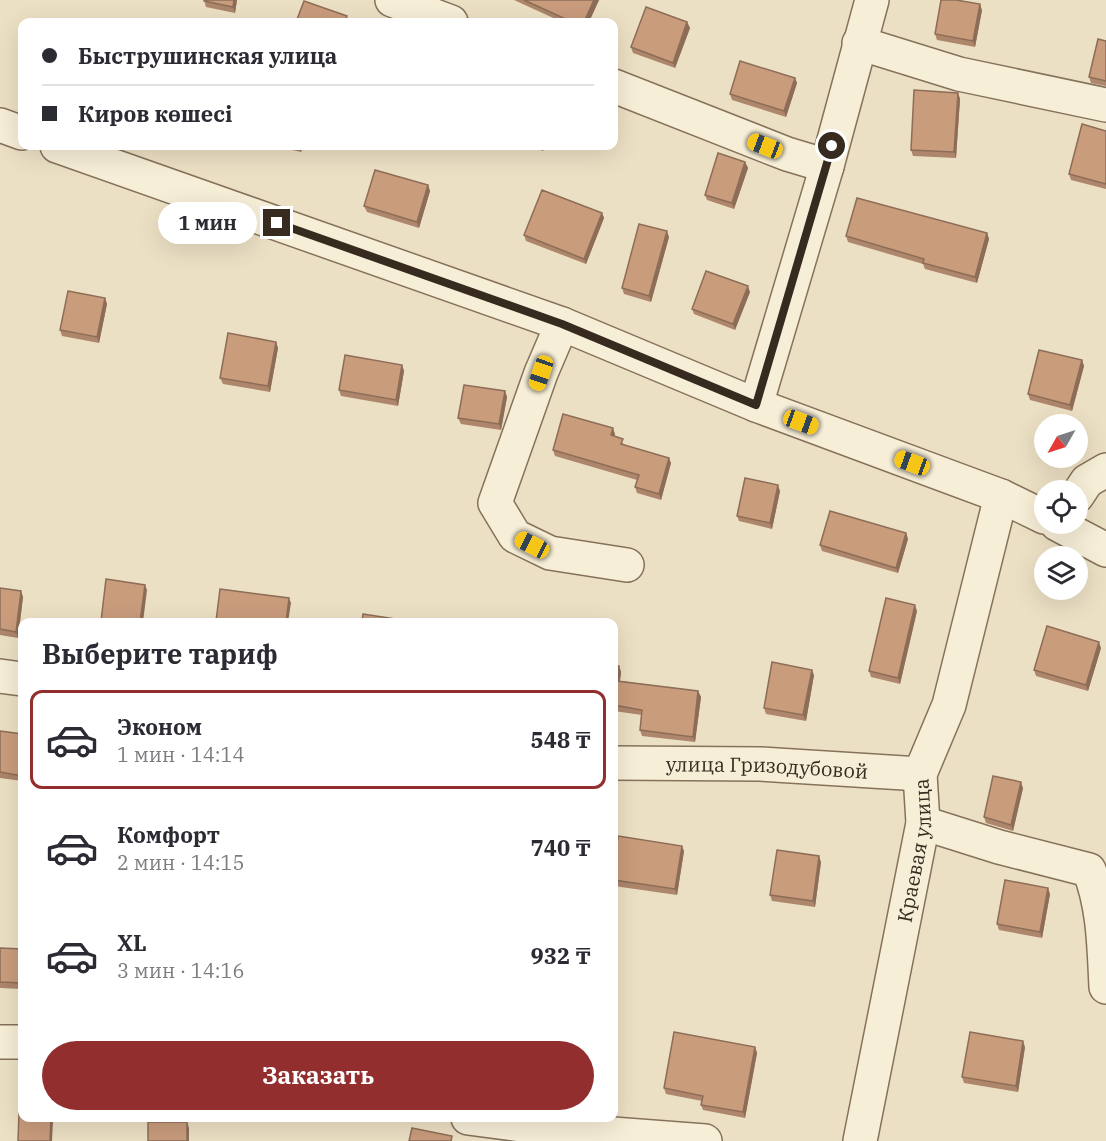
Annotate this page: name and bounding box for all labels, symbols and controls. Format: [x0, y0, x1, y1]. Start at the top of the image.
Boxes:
text: Быструшинская улица [78, 41, 337, 70]
text: Киров көшесі [78, 99, 232, 128]
car [745, 131, 785, 161]
route start [818, 132, 845, 159]
callout: 1 мин [157, 202, 256, 244]
text: 1 мин [178, 209, 237, 236]
route end [263, 209, 290, 236]
car [527, 353, 555, 393]
car [781, 407, 821, 437]
north arrow [1034, 414, 1088, 468]
map controls [1034, 414, 1088, 600]
car [892, 448, 932, 478]
button: locate [1034, 480, 1088, 534]
car [512, 529, 552, 561]
button: layers [1034, 546, 1088, 600]
text: Выберите тариф [42, 636, 278, 671]
text: Эконом [117, 712, 202, 741]
icon: car [45, 713, 99, 767]
text: 548 ₸ [530, 725, 591, 754]
text: 1 мин · 14:14 [117, 741, 245, 768]
street label: улица Гризодубовой [666, 750, 869, 784]
street label: Краевая улица [890, 778, 937, 925]
text: Комфорт [117, 820, 220, 849]
icon: car [45, 821, 99, 875]
text: 740 ₸ [530, 833, 591, 862]
text: 2 мин · 14:15 [117, 849, 245, 876]
text: XL [117, 928, 147, 957]
icon: car [45, 929, 99, 983]
text: 932 ₸ [530, 941, 591, 970]
text: 3 мин · 14:16 [117, 957, 245, 984]
button: Заказать [42, 1041, 594, 1110]

